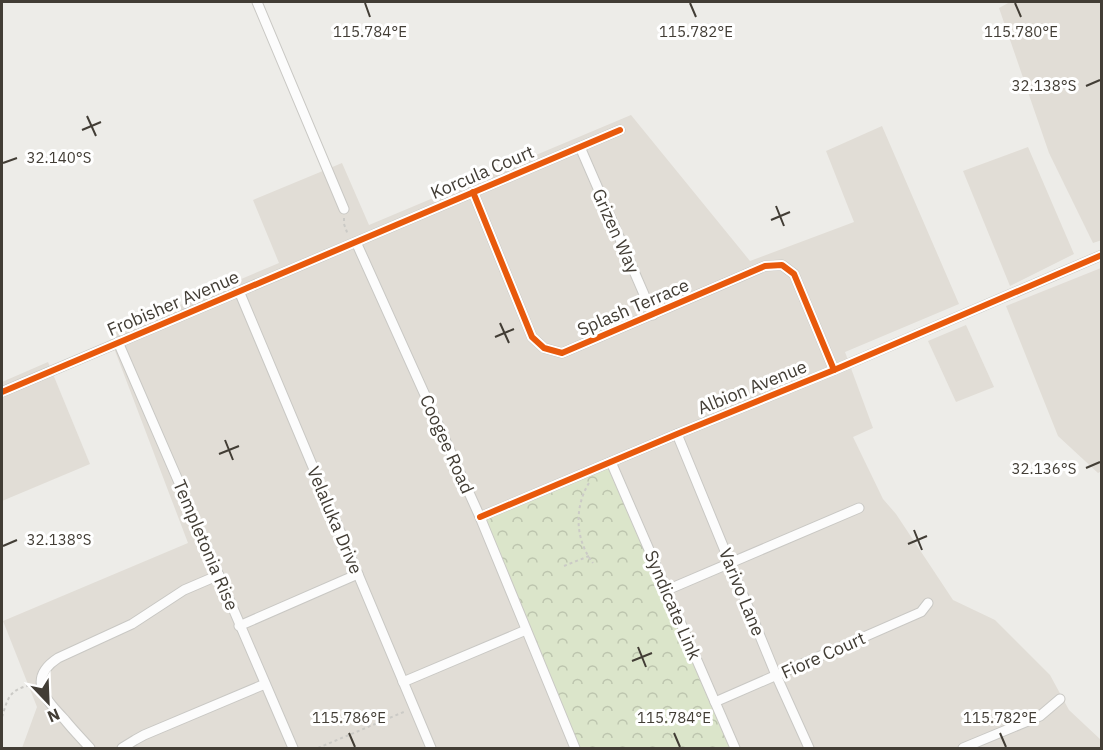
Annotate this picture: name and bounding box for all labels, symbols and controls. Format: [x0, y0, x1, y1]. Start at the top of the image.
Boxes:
text: 115.784°E [333, 22, 407, 41]
text: 115.782°E [659, 22, 733, 41]
text: 115.780°E [984, 22, 1058, 41]
text: 32.138°S [1012, 76, 1076, 95]
street label: Korcula Court [427, 140, 537, 204]
text: 32.140°S [27, 148, 91, 167]
street label: Grizen Way [587, 185, 645, 277]
street label: Frobisher Avenue [104, 265, 243, 341]
street label: Splash Terrace [574, 273, 692, 341]
street label: Albion Avenue [694, 355, 810, 419]
street label: Coogee Road [415, 391, 479, 497]
text: 32.136°S [1012, 459, 1076, 478]
street label: Velaluka Drive [302, 463, 368, 578]
street label: Templetonia Rise [168, 476, 244, 614]
text: 32.138°S [27, 530, 91, 549]
street label: Varivo Lane [714, 545, 770, 639]
street label: Syndicate Link [640, 547, 707, 664]
street label: Fiore Court [777, 626, 869, 684]
north arrow [18, 672, 78, 732]
text: N [45, 704, 63, 727]
text: 115.786°E [312, 708, 386, 727]
text: 115.784°E [637, 708, 711, 727]
text: 115.782°E [963, 708, 1037, 727]

